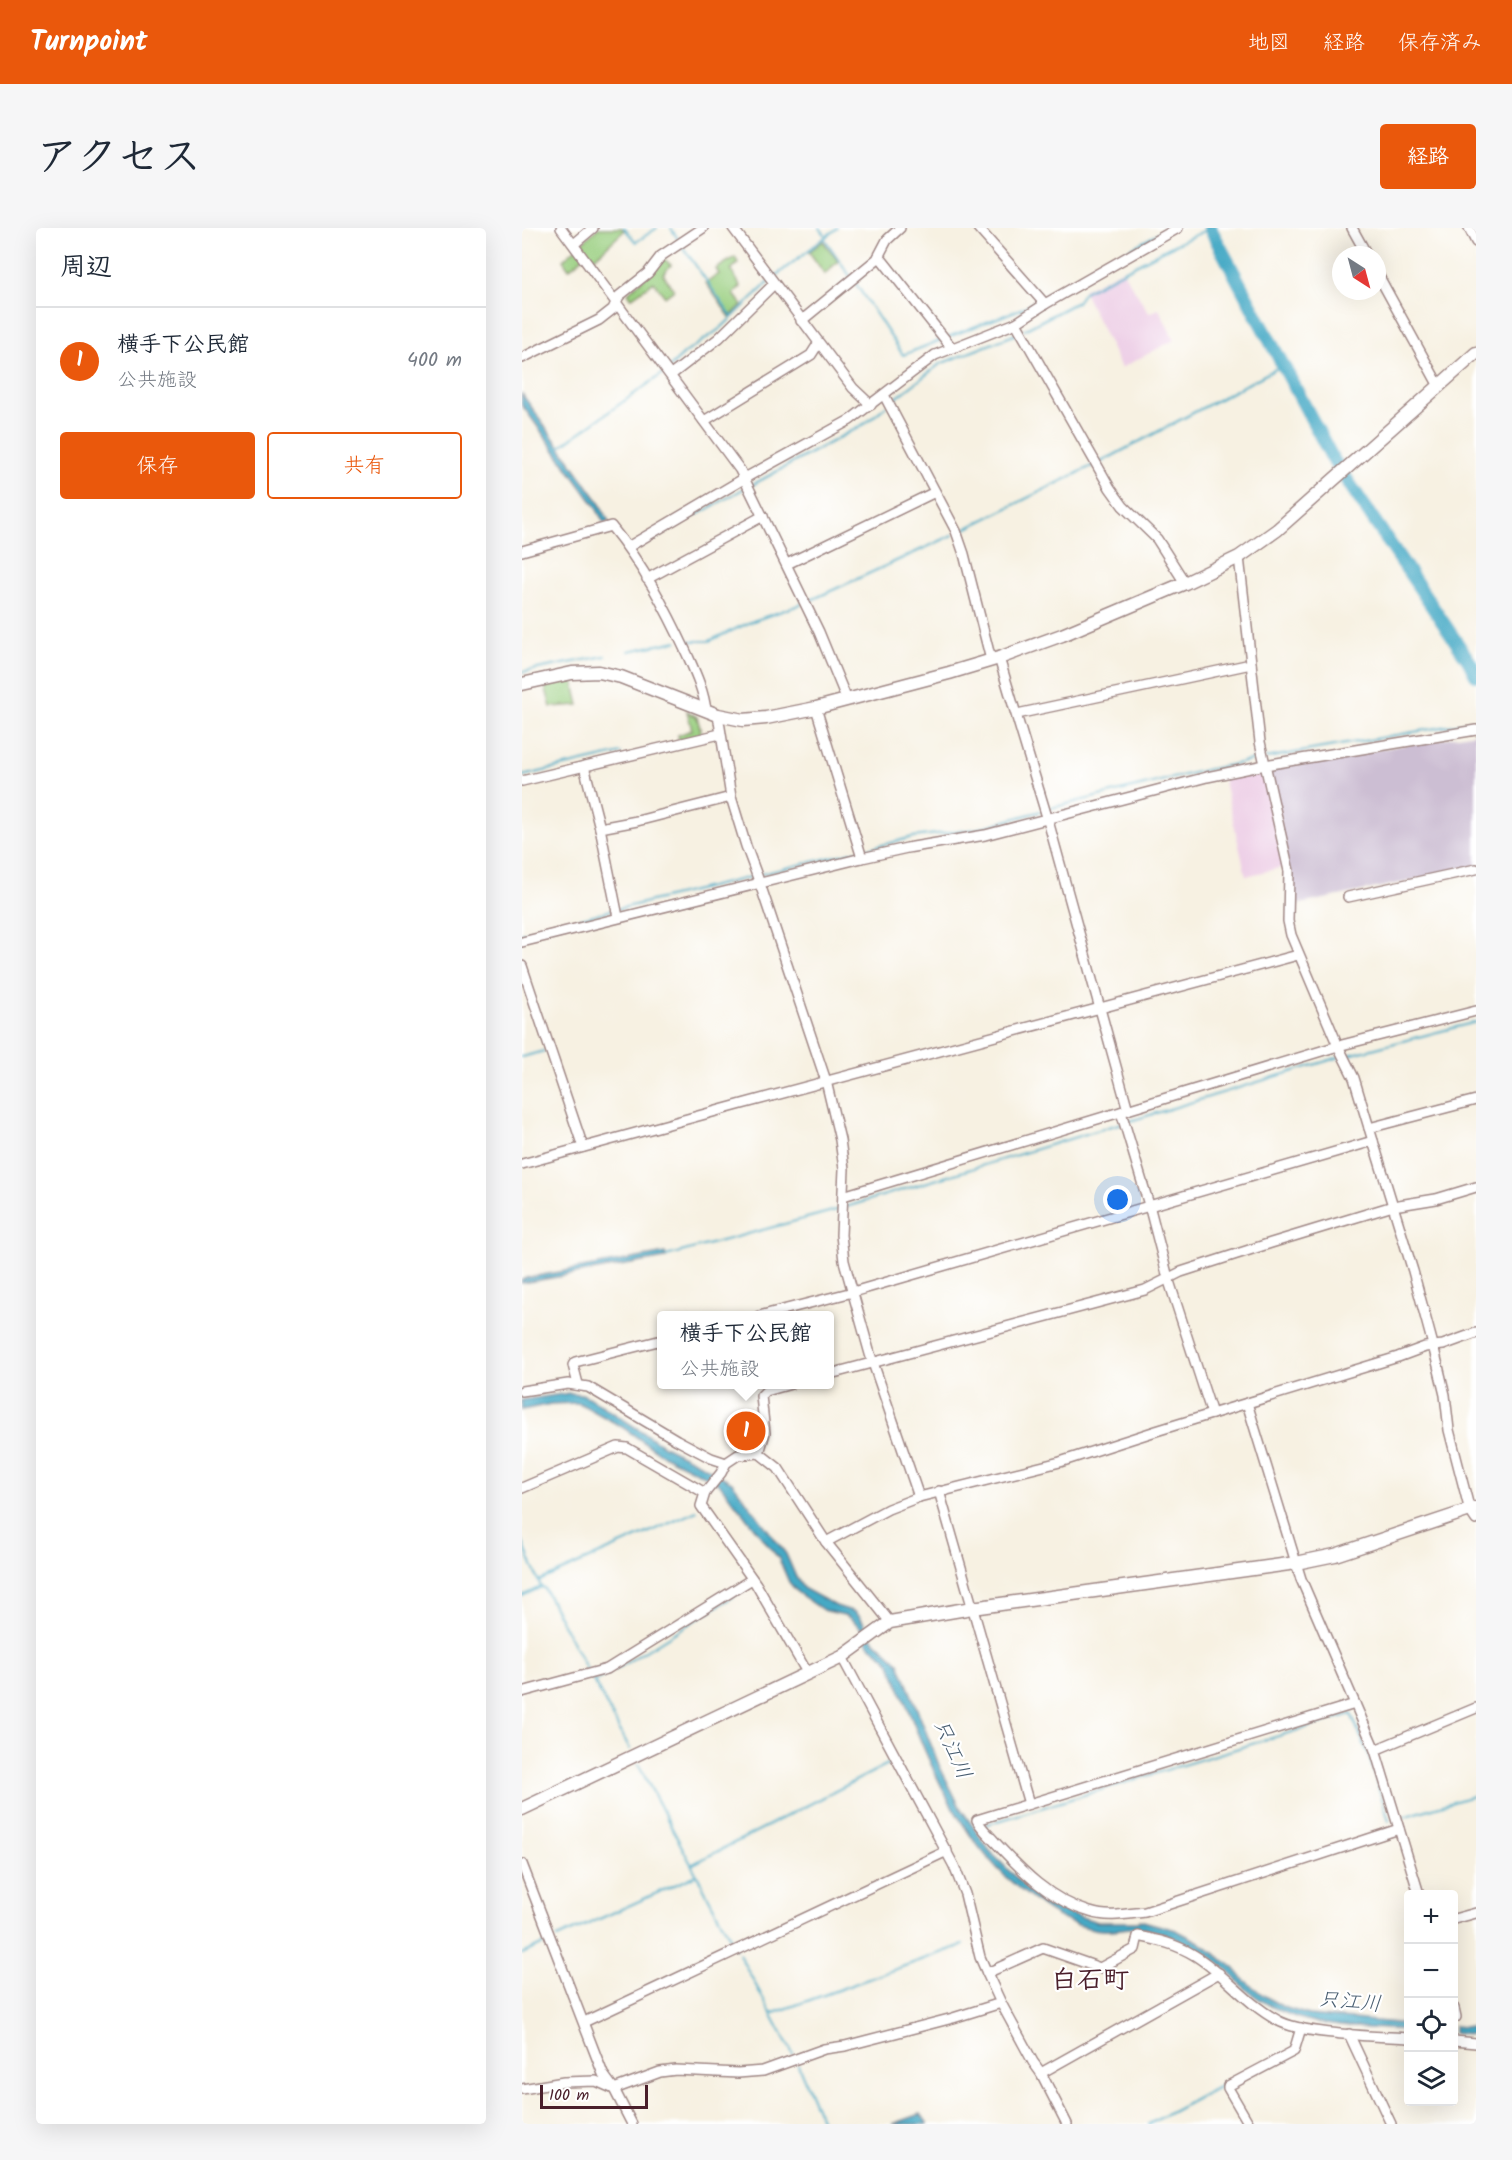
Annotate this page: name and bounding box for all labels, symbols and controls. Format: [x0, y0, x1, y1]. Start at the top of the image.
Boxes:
text: Turnpoint [30, 20, 148, 65]
text: 地図 [1248, 27, 1290, 60]
text: 経路 [1323, 27, 1365, 60]
text: 保存済み [1398, 27, 1482, 60]
button: 経路 [1380, 124, 1476, 189]
text: アクセス [36, 125, 201, 192]
north arrow [1332, 246, 1386, 300]
text: 周辺 [60, 247, 112, 289]
text: 横手下公民館 [117, 328, 249, 363]
text: 1 [76, 345, 83, 377]
text: 400 m [407, 345, 462, 377]
text: 公共施設 [117, 365, 197, 397]
button: 保存 [60, 432, 255, 499]
button: 共有 [267, 432, 462, 499]
your location [1103, 1185, 1132, 1214]
popup [657, 1311, 834, 1389]
text: 横手下公民館 [679, 1317, 812, 1352]
text: 公共施設 [679, 1354, 759, 1386]
pin: 1 [726, 1408, 766, 1454]
water label: 只江川 [924, 1714, 980, 1785]
map controls [1404, 1890, 1458, 2106]
button: + [1404, 1890, 1458, 1944]
button: − [1404, 1944, 1458, 1998]
district label: 白石町 [1051, 1960, 1129, 2002]
water label: 只江川 [1317, 1983, 1383, 2022]
button: locate [1404, 1998, 1458, 2052]
button: layers [1404, 2052, 1458, 2106]
scale bar [540, 2082, 648, 2110]
text: 100 m [549, 2083, 589, 2108]

